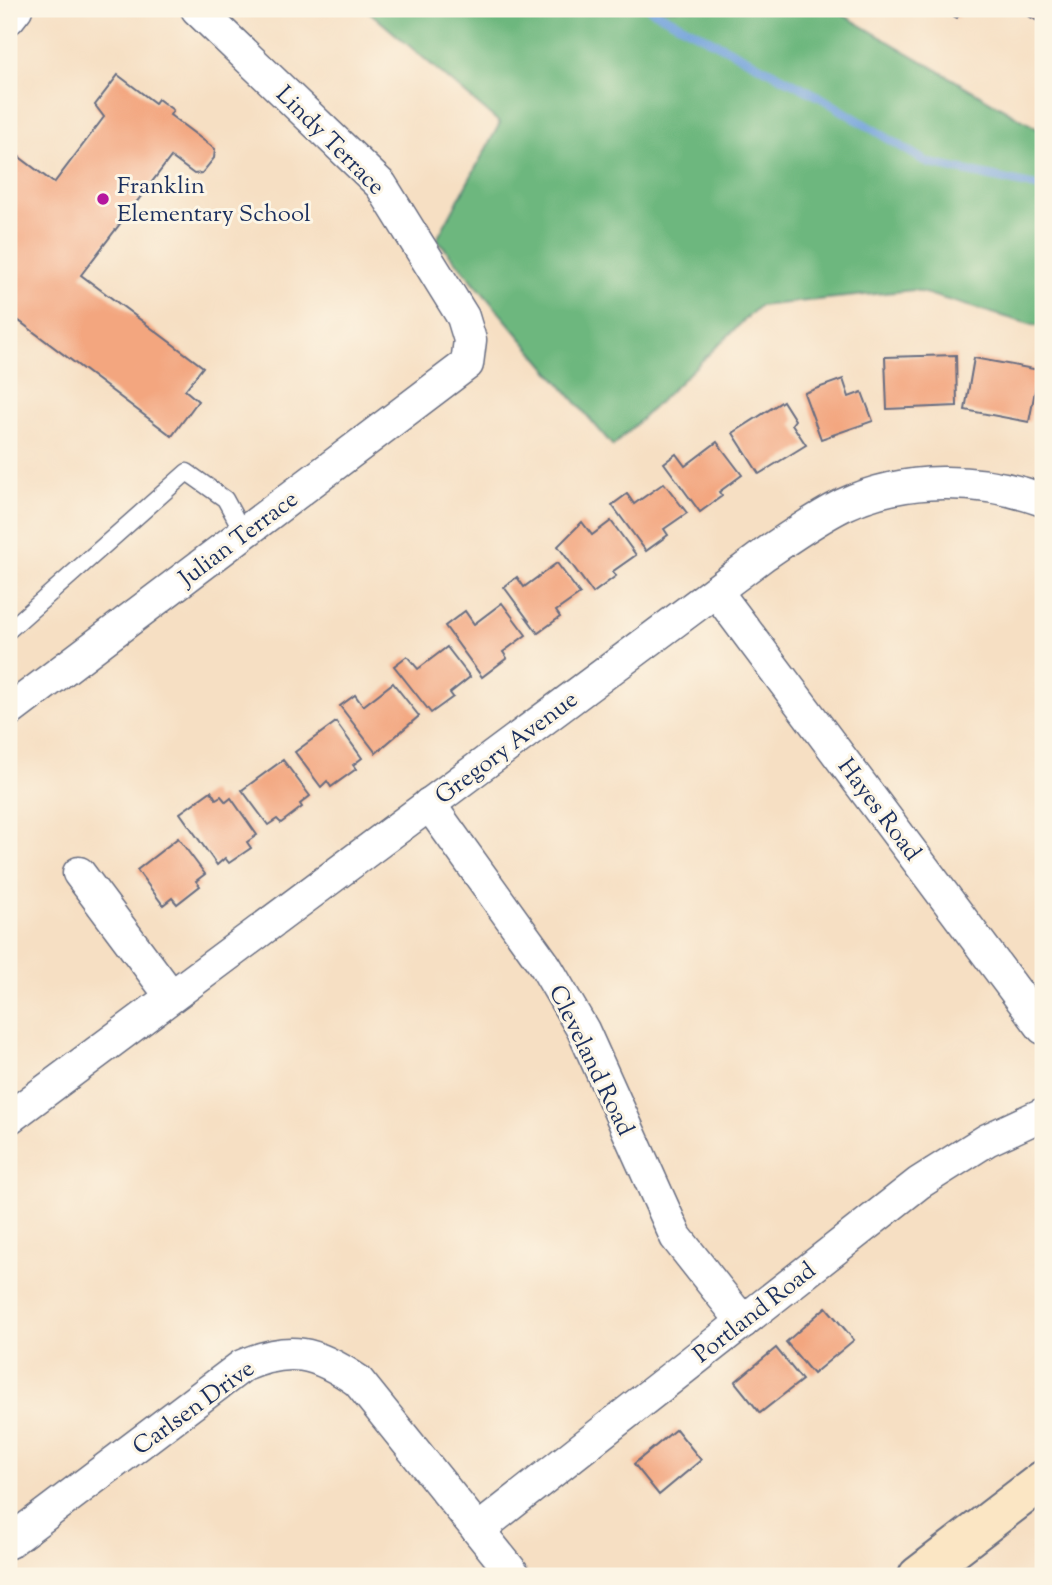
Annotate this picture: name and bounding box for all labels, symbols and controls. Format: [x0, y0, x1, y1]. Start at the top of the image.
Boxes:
street label: Lindy Terrace [267, 79, 392, 204]
place label: Franklin Elementary School [117, 170, 311, 232]
marker: Franklin Elementary School [95, 191, 111, 207]
street label: Julian Terrace [171, 483, 306, 597]
street label: Gregory Avenue [429, 684, 586, 814]
street label: Hayes Road [828, 752, 929, 869]
street label: Cleveland Road [539, 980, 642, 1142]
street label: Portland Road [687, 1255, 824, 1372]
street label: Carlsen Drive [126, 1353, 262, 1464]

